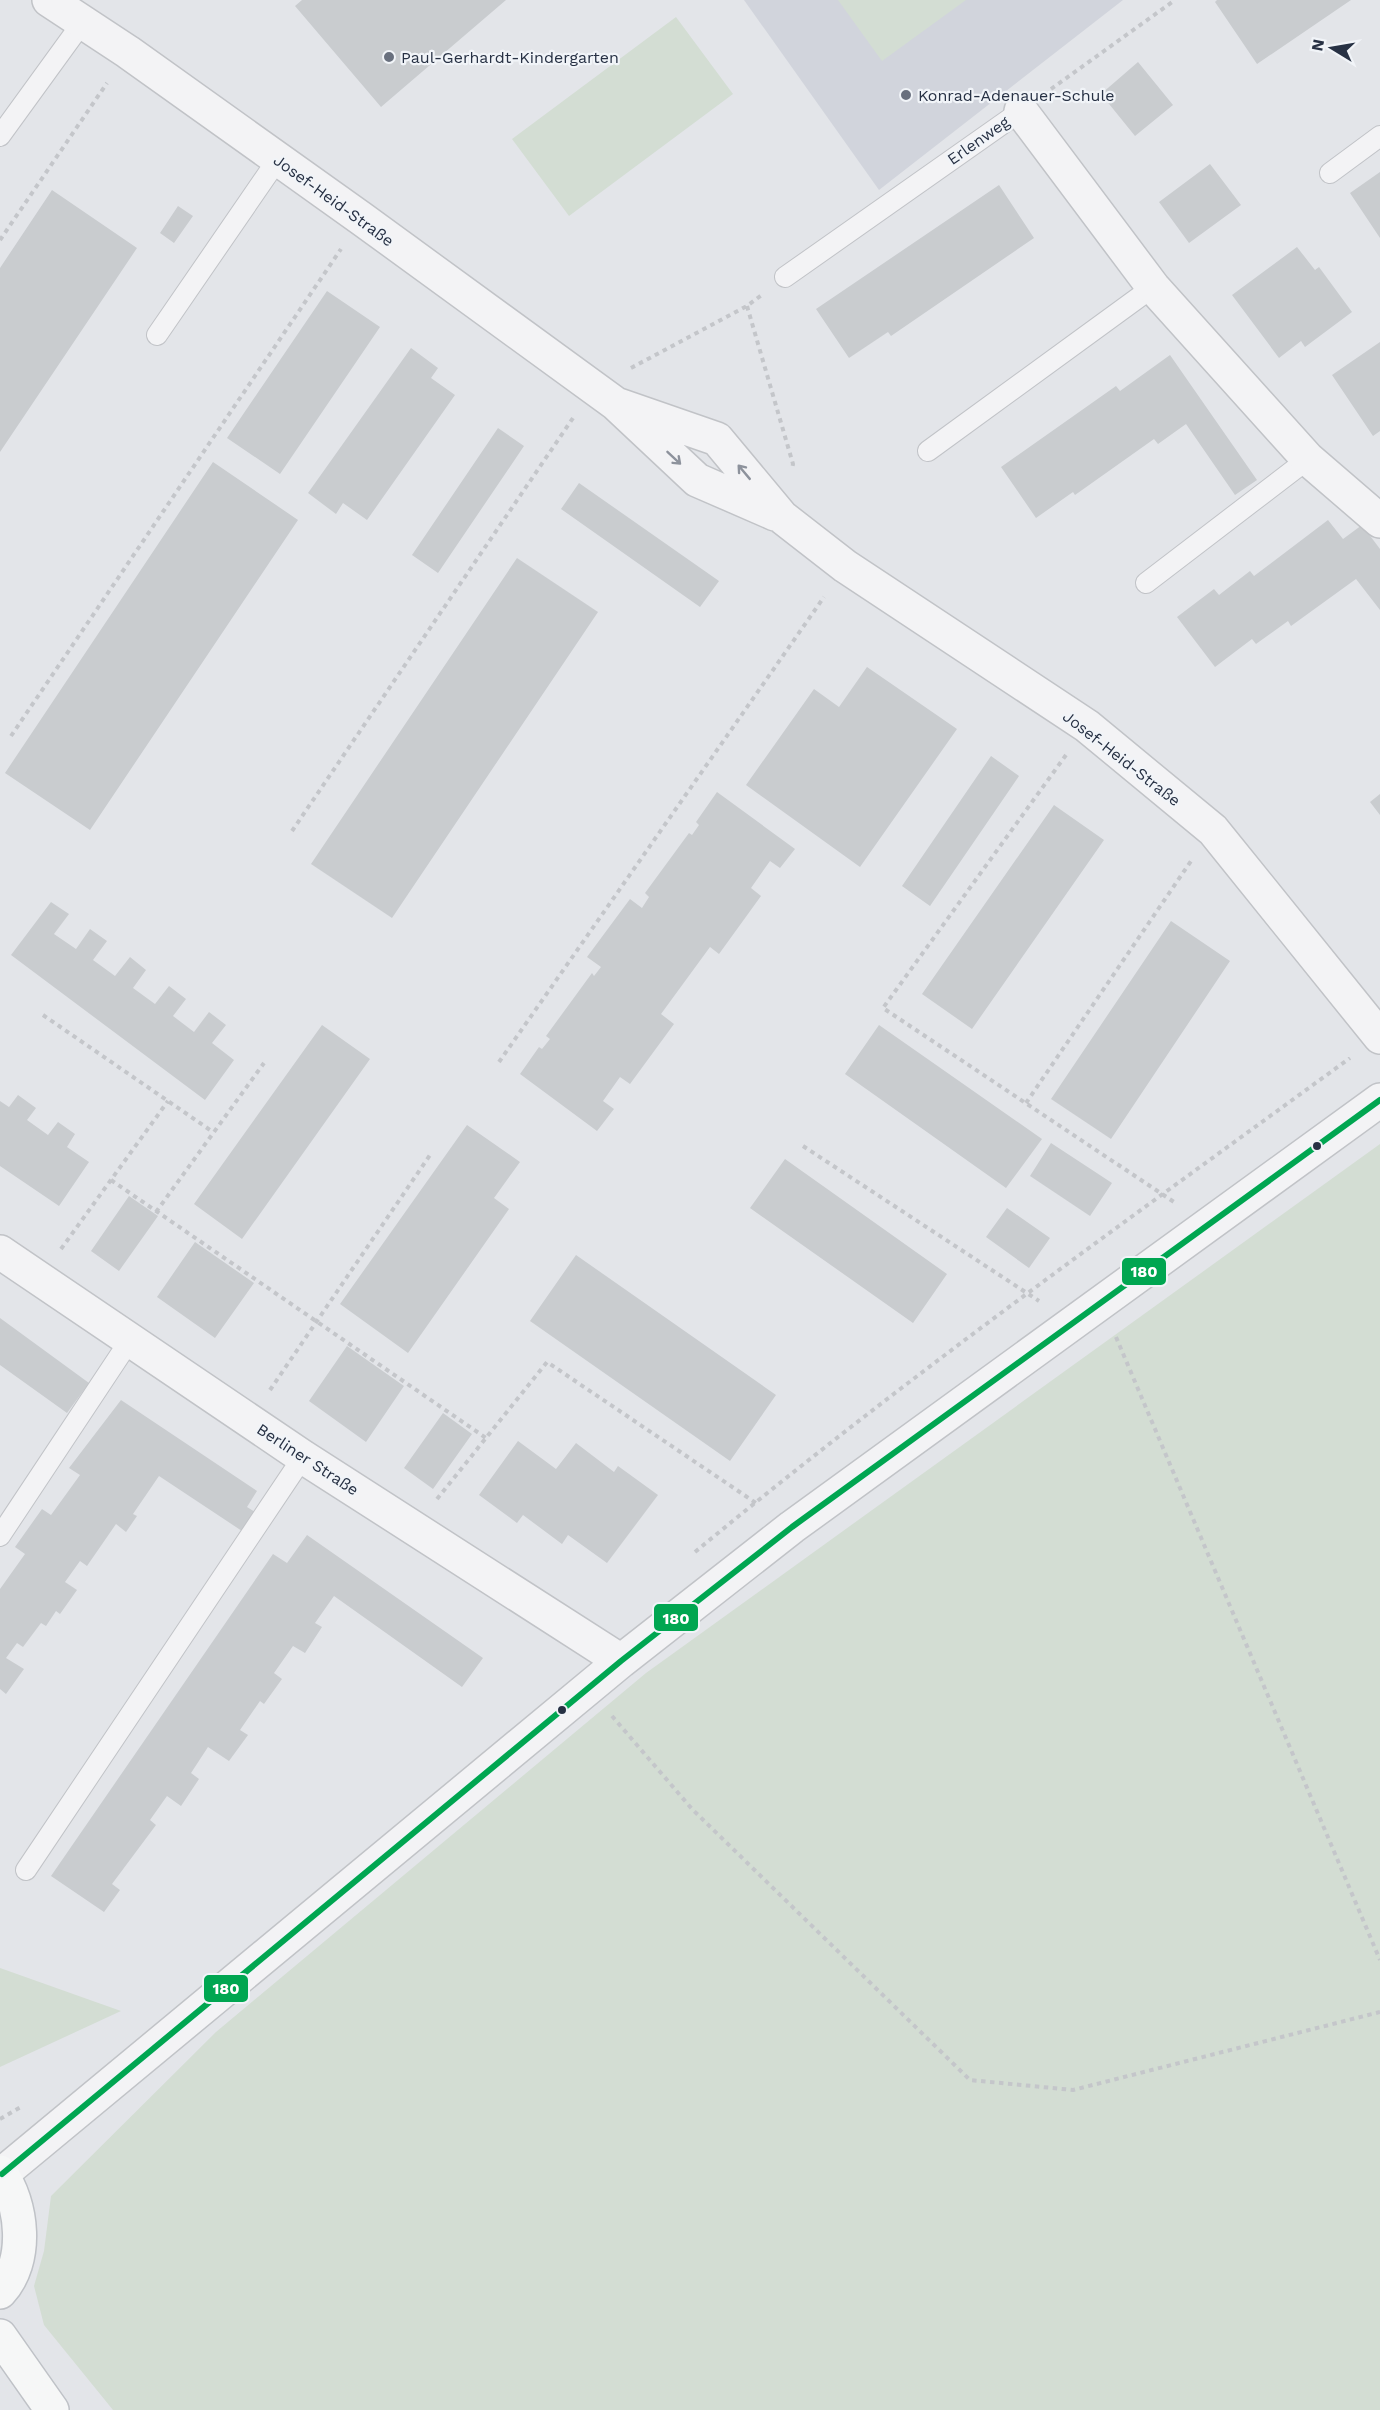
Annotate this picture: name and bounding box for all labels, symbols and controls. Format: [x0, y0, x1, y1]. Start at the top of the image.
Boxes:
north arrow [1302, 18, 1362, 78]
text: N [1307, 38, 1328, 53]
place label: Paul-Gerhardt-Kindergarten [401, 48, 619, 67]
marker: Paul-Gerhardt-Kindergarten [382, 50, 396, 64]
place label: Konrad-Adenauer-Schule [918, 86, 1115, 105]
marker: Konrad-Adenauer-Schule [899, 88, 913, 102]
street label: Erlenweg [944, 112, 1013, 169]
street label: Josef-Heid-Straße [270, 150, 398, 250]
one-way arrow [667, 451, 682, 465]
one-way arrow [738, 464, 751, 480]
street label: Josef-Heid-Straße [1059, 707, 1184, 810]
unlabelled marker [1311, 1140, 1323, 1152]
line badge: 180 [1121, 1257, 1167, 1286]
text: 180 [1130, 1262, 1158, 1281]
street label: Berliner Straße [253, 1419, 362, 1499]
line badge: 180 [653, 1603, 699, 1632]
text: 180 [662, 1609, 690, 1628]
unlabelled marker [556, 1704, 568, 1716]
line badge: 180 [203, 1974, 249, 2003]
text: 180 [212, 1979, 240, 1998]

